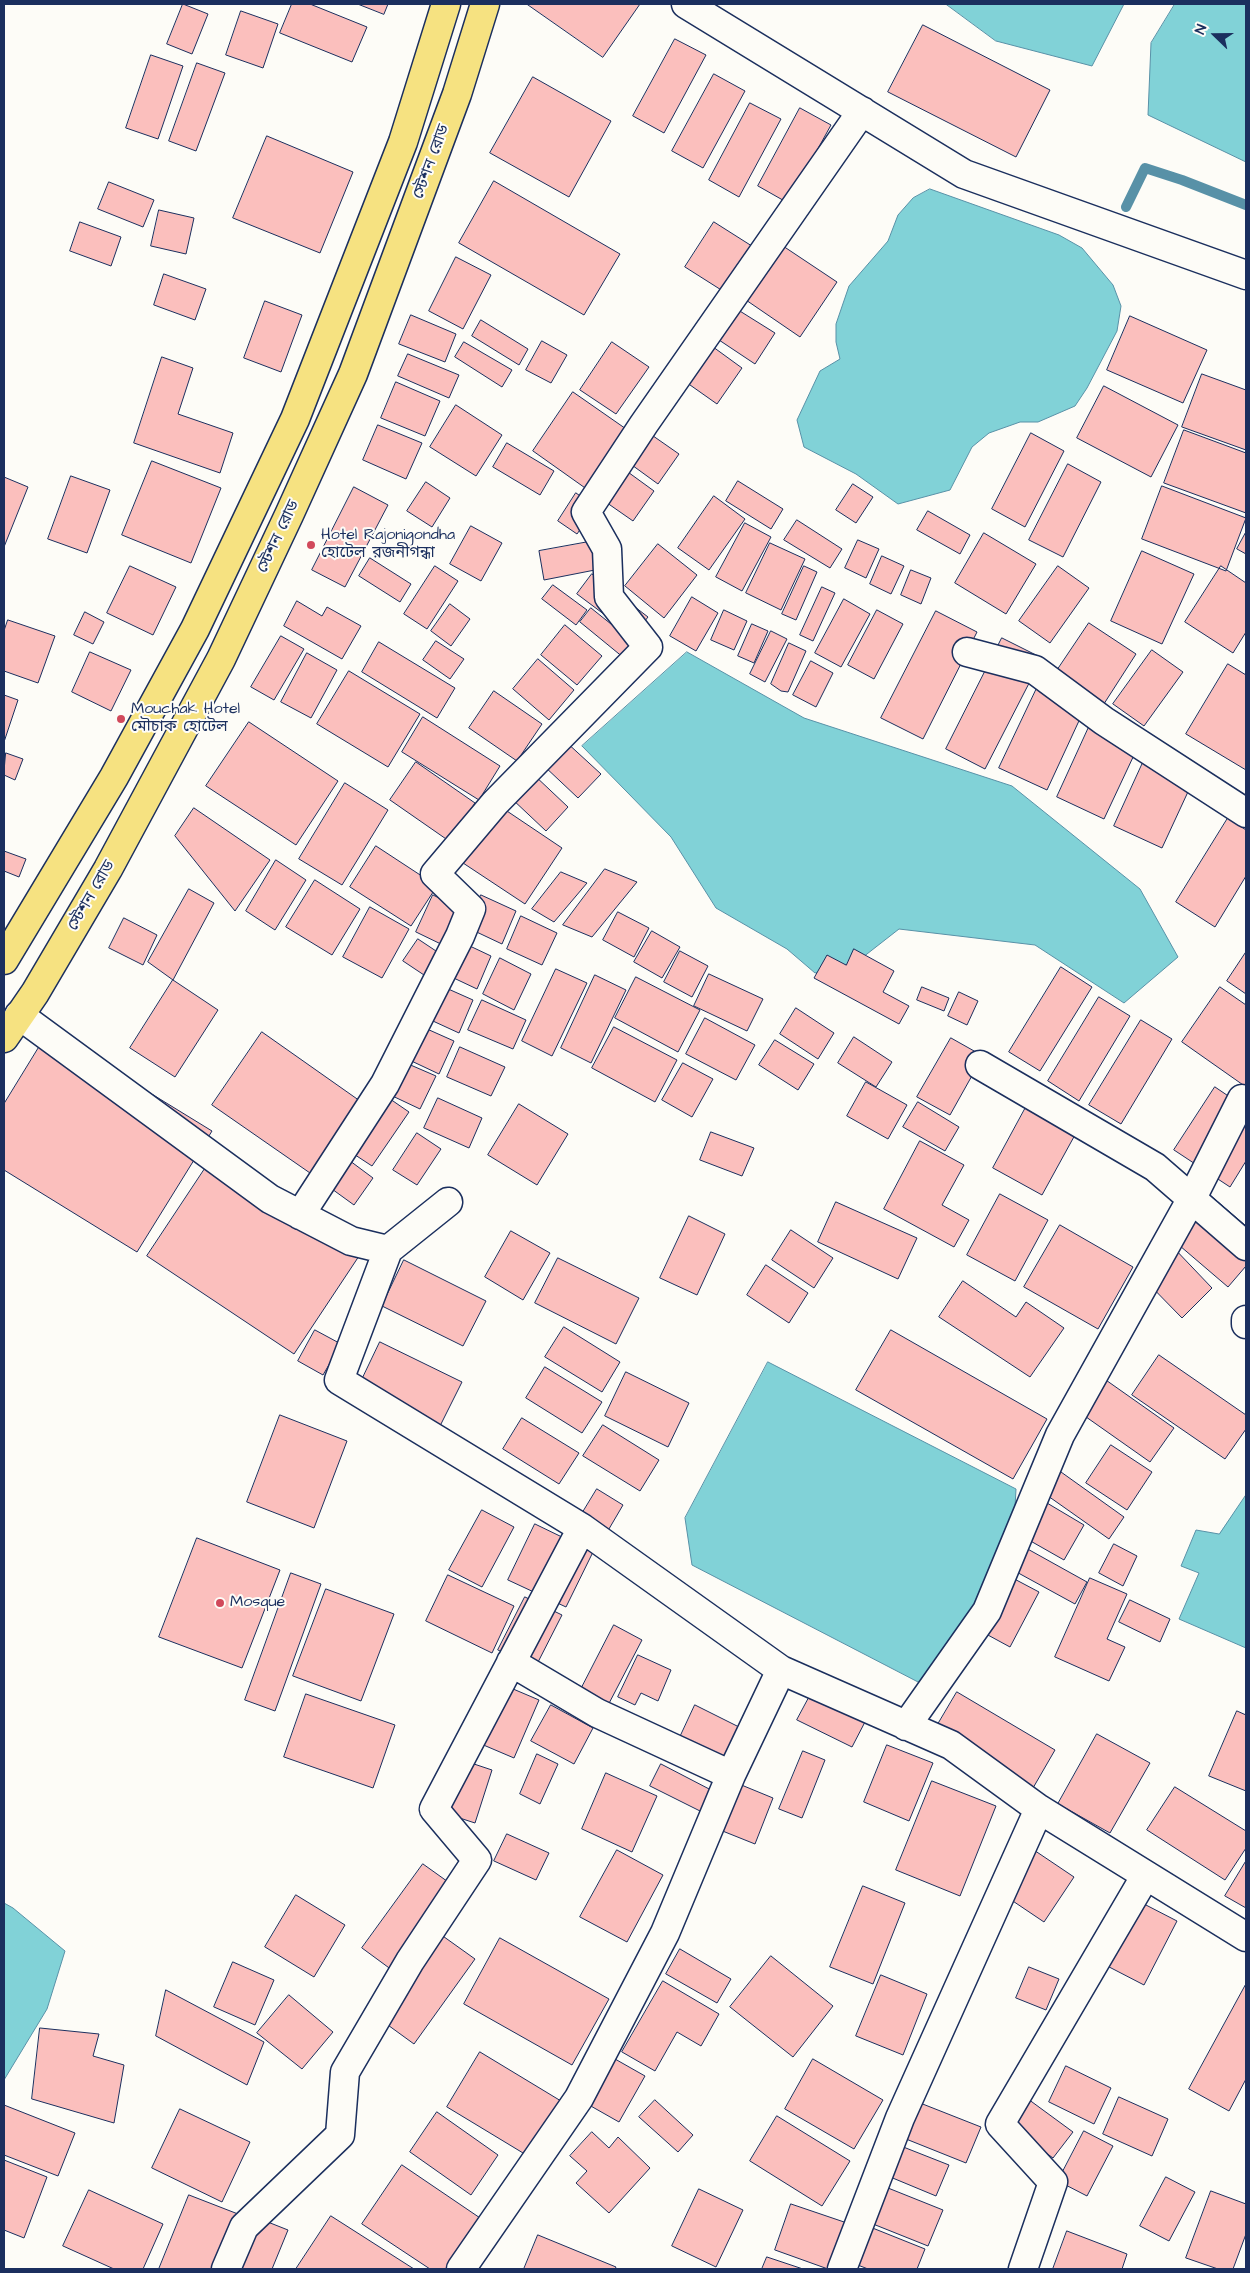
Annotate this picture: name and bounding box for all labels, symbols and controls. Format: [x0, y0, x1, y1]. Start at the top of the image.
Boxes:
north arrow [1190, 10, 1240, 60]
text: N [1190, 22, 1212, 37]
street label: স্টেশন রোড [410, 122, 454, 202]
street label: স্টেশন রোড [254, 498, 304, 576]
place label: Hotel Rajonigondha হোটেল রজনীগন্ধা [321, 526, 455, 564]
marker: Hotel Rajonigondha হোটেল রজনীগন্ধা [305, 539, 317, 551]
place label: Mouchak Hotel মৌচাক হোটেল [131, 700, 240, 738]
marker: Mouchak Hotel মৌচাক হোটেল [115, 713, 127, 725]
street label: স্টেশন রোড [64, 857, 120, 935]
place label: Mosque [230, 1593, 285, 1613]
marker: Mosque [214, 1597, 226, 1609]

